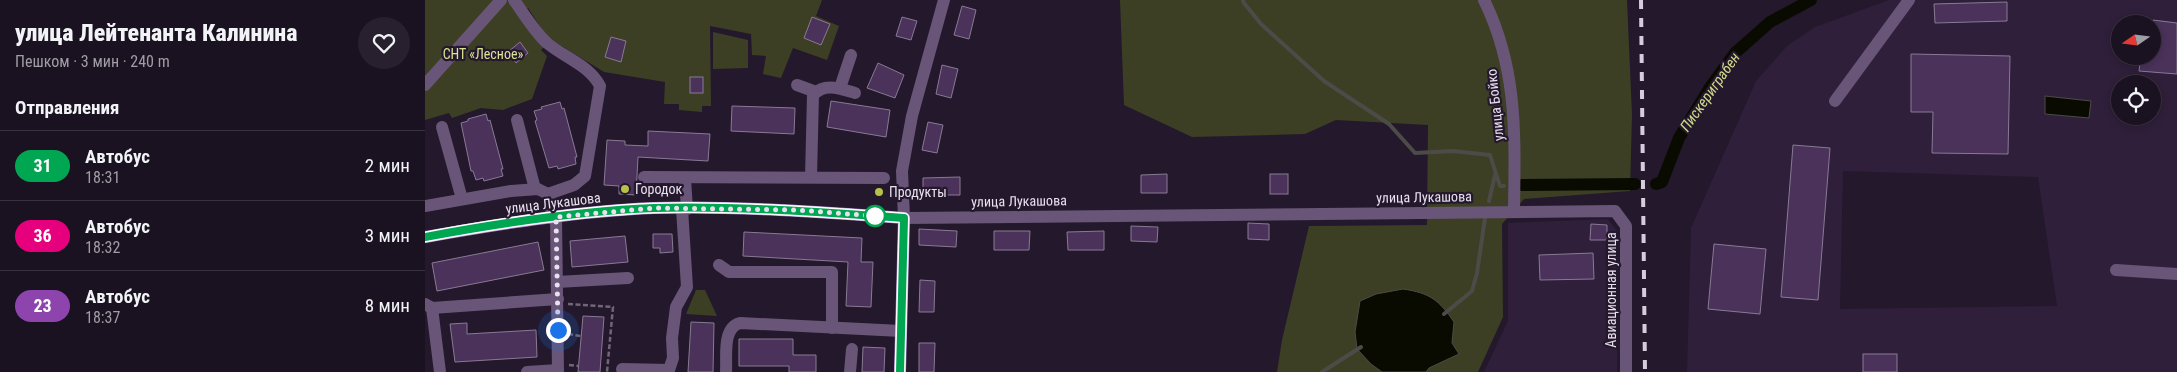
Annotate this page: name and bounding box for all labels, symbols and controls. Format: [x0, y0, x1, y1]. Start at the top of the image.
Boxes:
north arrow [2111, 15, 2161, 65]
map controls [2111, 15, 2161, 125]
button: heart [358, 17, 410, 69]
text: улица Лейтенанта Калинина [15, 19, 298, 47]
park label: СНТ «Лесное» [443, 46, 524, 62]
water label: Пискериграбен [1676, 49, 1744, 135]
text: Пешком · 3 мин · 240 m [15, 52, 170, 71]
street label: улица Бойко [1483, 68, 1507, 142]
button: locate [2111, 75, 2161, 125]
text: Отправления [15, 96, 119, 119]
text: Автобус [85, 145, 150, 168]
text: 2 мин [365, 154, 410, 177]
text: 31 [33, 155, 52, 176]
text: 18:31 [85, 168, 120, 187]
place label: Городок [635, 181, 683, 197]
marker: Городок [619, 183, 631, 195]
place label: Продукты [889, 184, 947, 200]
marker: Продукты [873, 186, 885, 198]
street label: улица Лукашова [1376, 188, 1472, 206]
street label: улица Лукашова [505, 189, 601, 217]
street label: улица Лукашова [971, 192, 1067, 210]
unlabelled marker [864, 205, 886, 227]
text: Автобус [85, 215, 150, 238]
text: 3 мин [365, 224, 410, 247]
text: 36 [33, 225, 52, 246]
street label: Авиационная улица [1603, 232, 1619, 348]
text: 18:32 [85, 238, 120, 257]
text: Автобус [85, 285, 150, 308]
text: 8 мин [365, 294, 410, 317]
text: 23 [33, 295, 52, 316]
text: 18:37 [85, 308, 120, 327]
your location [546, 318, 571, 343]

